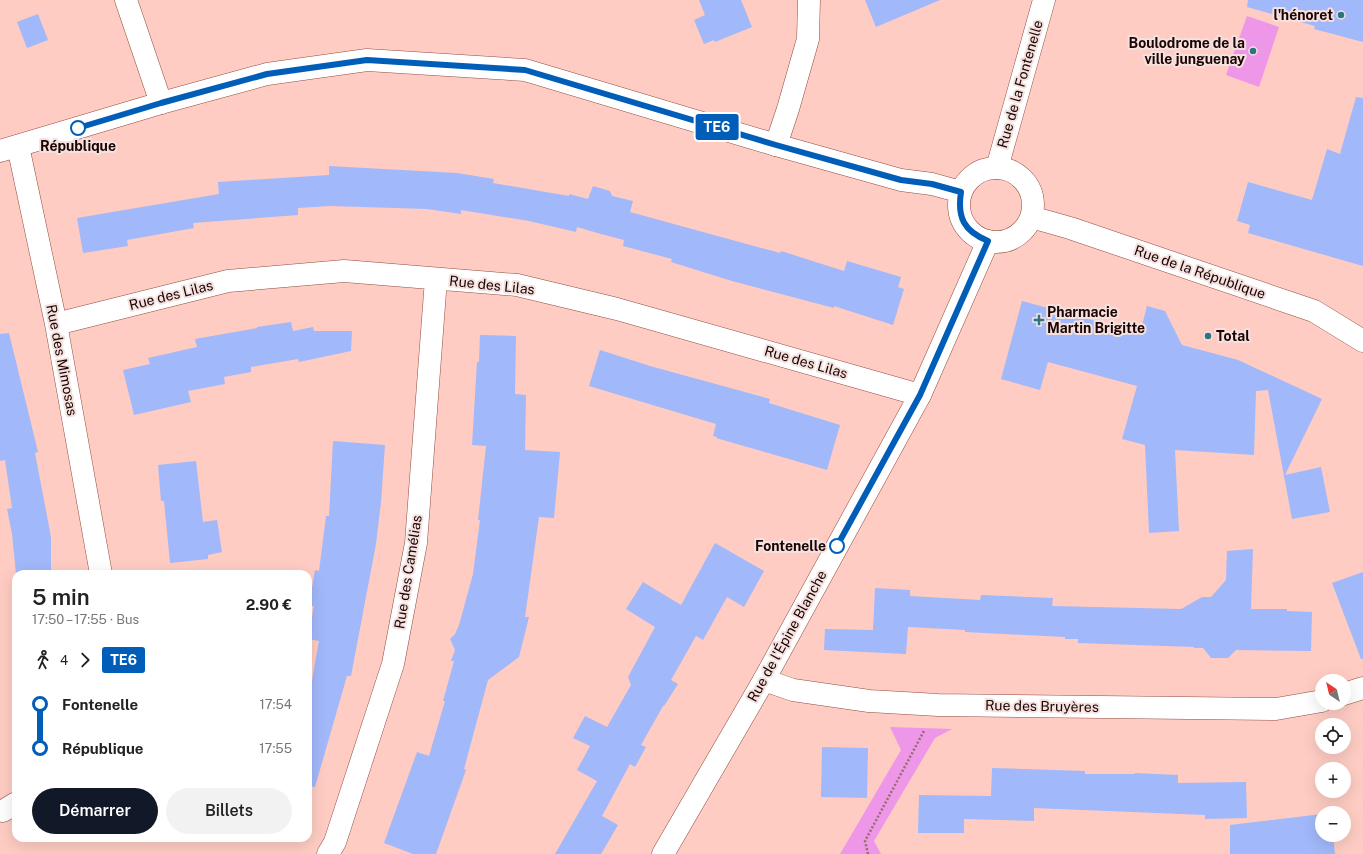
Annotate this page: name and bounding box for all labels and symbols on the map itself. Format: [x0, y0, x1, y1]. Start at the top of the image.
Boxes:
place label: l'hénoret [1273, 7, 1333, 23]
marker: l'hénoret [1336, 10, 1346, 20]
street label: Rue de la Fontenelle [994, 18, 1046, 150]
place label: Boulodrome de la ville junguenay [1129, 35, 1245, 67]
marker: Boulodrome de la ville junguenay [1248, 46, 1258, 56]
line badge: TE6 [694, 114, 740, 140]
marker: République [70, 120, 86, 136]
place label: République [40, 138, 116, 154]
street label: Rue de la République [1132, 242, 1268, 302]
street label: Rue des Lilas [449, 273, 535, 297]
street label: Rue des Lilas [127, 277, 215, 313]
street label: Rue des Mimosas [43, 303, 81, 417]
place label: Pharmacie Martin Brigitte [1047, 304, 1145, 336]
marker: Pharmacie Martin Brigitte [1034, 315, 1044, 325]
place label: Total [1216, 328, 1250, 344]
marker: Total [1203, 331, 1213, 341]
street label: Rue des Lilas [763, 342, 849, 382]
street label: Rue des Camélias [391, 514, 425, 630]
place label: Fontenelle [755, 538, 826, 554]
marker: Fontenelle [829, 538, 845, 554]
street label: Rue de l'Épine Blanche [743, 567, 830, 705]
north arrow [1315, 674, 1351, 710]
street label: Rue des Bruyères [985, 697, 1099, 715]

